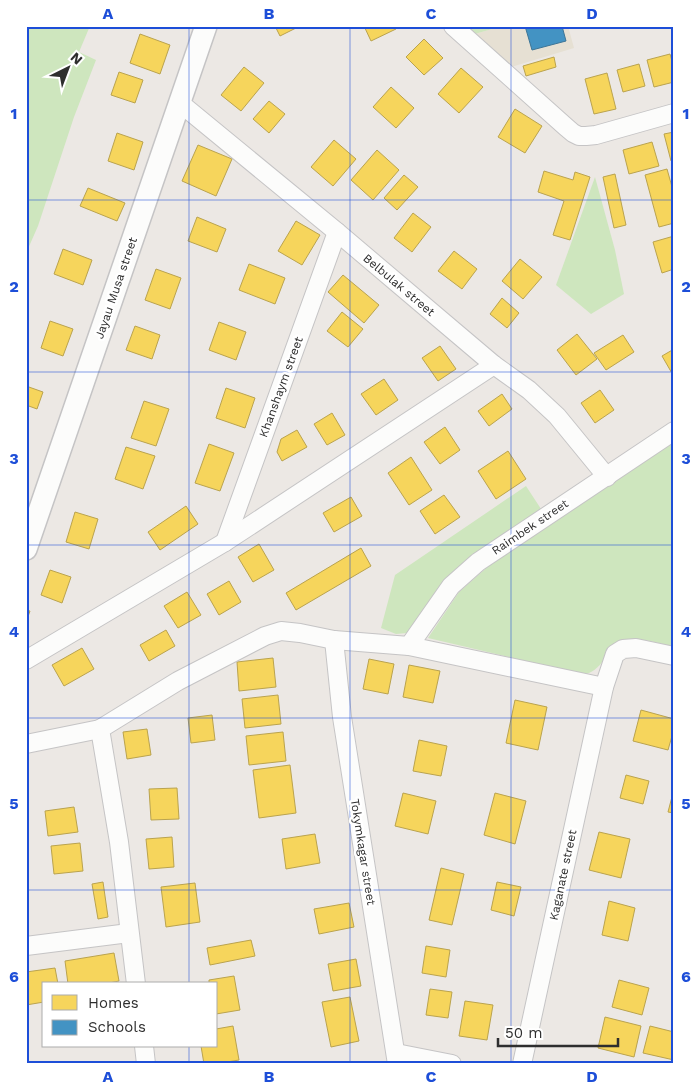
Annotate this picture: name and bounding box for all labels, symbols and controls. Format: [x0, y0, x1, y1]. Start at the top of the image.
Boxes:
text: A [103, 4, 114, 23]
text: B [264, 4, 275, 23]
text: C [426, 4, 437, 23]
text: D [586, 4, 598, 23]
north arrow [42, 42, 92, 92]
text: N [67, 49, 86, 68]
text: 1 [11, 104, 17, 123]
text: 1 [683, 104, 689, 123]
street label: Jayau Musa street [92, 235, 140, 341]
street label: Belbulak street [360, 251, 438, 319]
text: 2 [9, 277, 19, 296]
text: 2 [681, 277, 691, 296]
street label: Khanshaym street [256, 335, 306, 439]
text: 3 [9, 449, 19, 468]
text: 3 [681, 449, 691, 468]
street label: Raimbek street [489, 496, 571, 558]
text: 4 [9, 622, 19, 641]
text: 4 [681, 622, 691, 641]
text: 5 [9, 794, 19, 813]
text: 5 [681, 794, 691, 813]
street label: Tokymkagar street [348, 798, 378, 906]
street label: Kaganate street [547, 828, 579, 922]
text: 6 [9, 967, 19, 986]
text: 6 [681, 967, 691, 986]
legend [42, 982, 218, 1048]
text: Homes [88, 994, 139, 1012]
scale bar [498, 1015, 618, 1047]
text: Schools [88, 1018, 146, 1036]
text: 50 m [505, 1024, 542, 1042]
text: A [103, 1067, 114, 1086]
text: B [264, 1067, 275, 1086]
text: C [426, 1067, 437, 1086]
text: D [586, 1067, 598, 1086]

